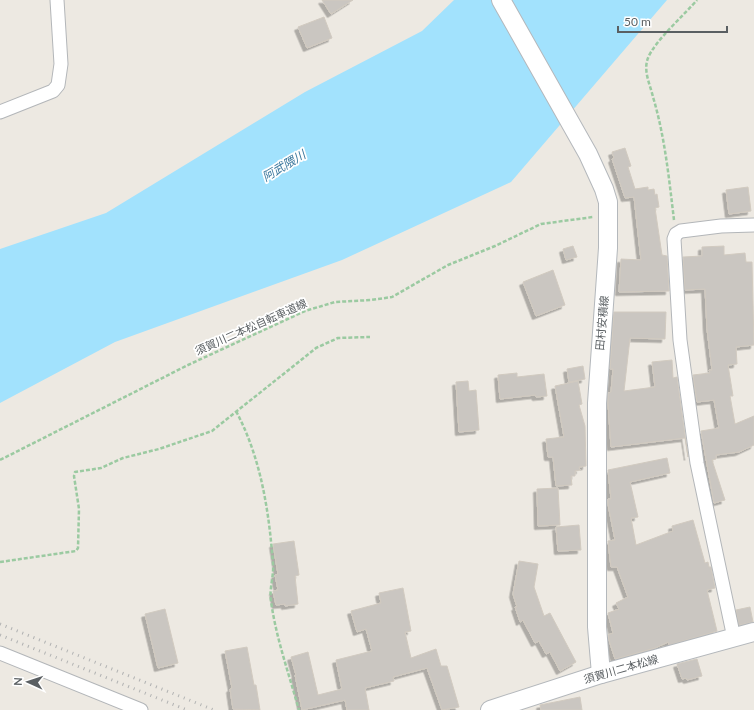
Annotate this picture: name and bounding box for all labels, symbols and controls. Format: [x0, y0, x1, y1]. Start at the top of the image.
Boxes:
scale bar [618, 8, 727, 34]
text: 50 m [624, 14, 651, 29]
water label: 阿武隈川 [259, 146, 310, 184]
street label: 田村安積線 [593, 295, 610, 351]
street label: 須賀川二本松自転車道線 [193, 296, 309, 357]
street label: 須賀川二本松線 [582, 652, 660, 685]
north arrow [8, 662, 48, 702]
text: N [11, 677, 24, 686]

